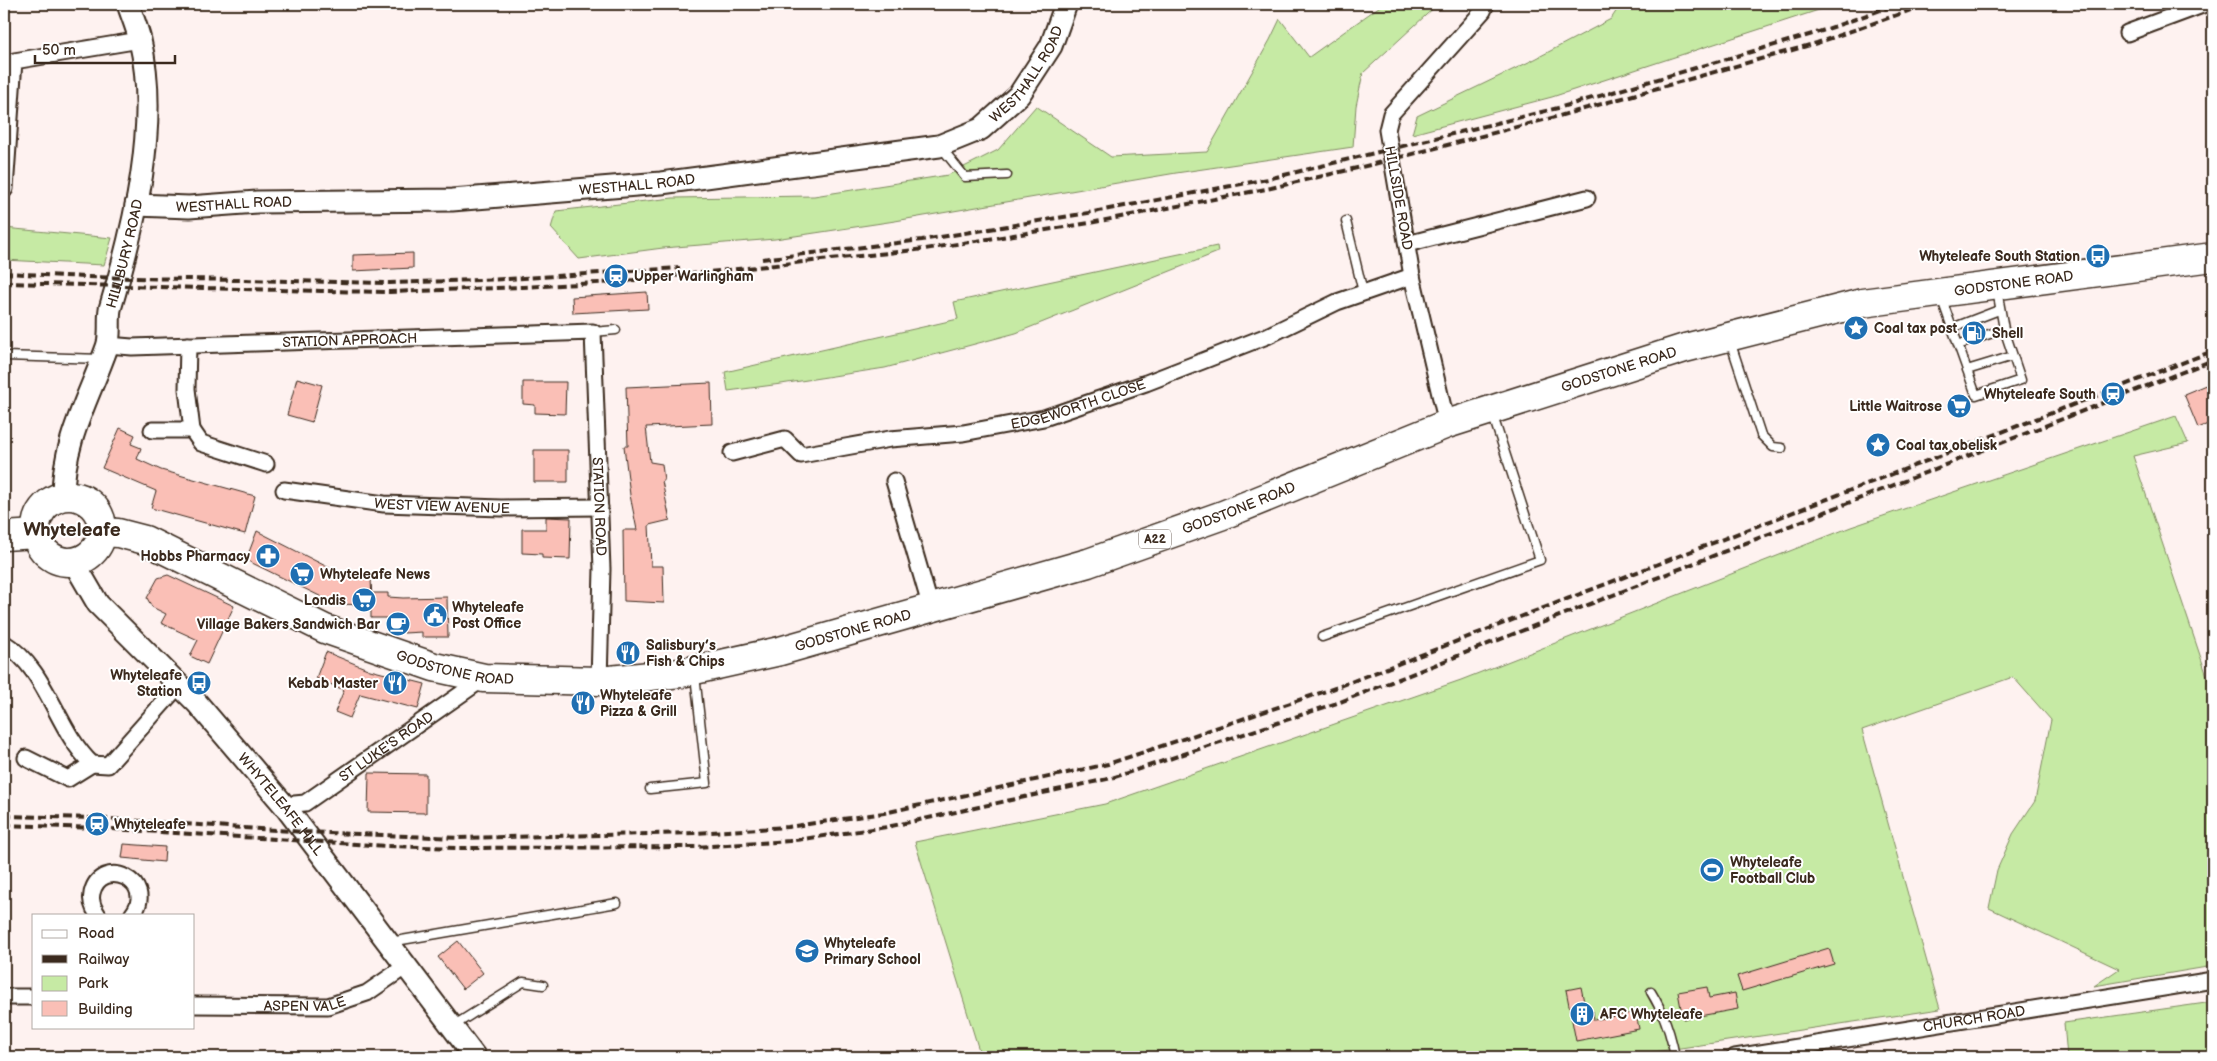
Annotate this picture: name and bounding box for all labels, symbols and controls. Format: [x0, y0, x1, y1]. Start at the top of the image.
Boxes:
street label: WESTHALL ROAD [986, 24, 1067, 126]
scale bar [35, 32, 175, 64]
text: 50 m [42, 41, 76, 60]
street label: HILLSIDE ROAD [1381, 145, 1416, 252]
street label: WESTHALL ROAD [579, 171, 696, 199]
street label: WESTHALL ROAD [175, 194, 292, 216]
street label: HILLBURY ROAD [103, 198, 146, 310]
bus stop icon: Whyteleafe South Station [2085, 243, 2111, 269]
place label: Whyteleafe South Station [1919, 248, 2080, 265]
station icon: Upper Warlingham [603, 263, 629, 289]
street label: GODSTONE ROAD [1953, 267, 2074, 300]
place label: Upper Warlingham [634, 268, 754, 285]
place icon: Coal tax post [1843, 315, 1869, 341]
place label: Coal tax post [1874, 320, 1958, 337]
fuel station icon: Shell [1961, 320, 1987, 346]
place label: Shell [1992, 325, 2023, 342]
street label: STATION APPROACH [282, 330, 417, 351]
street label: GODSTONE ROAD [1559, 343, 1679, 396]
street label: EDGEWORTH CLOSE [1009, 376, 1148, 433]
station icon: Whyteleafe South [2100, 381, 2126, 407]
place label: Whyteleafe South [1984, 386, 2096, 403]
supermarket icon: Little Waitrose [1946, 393, 1972, 419]
place label: Little Waitrose [1849, 398, 1942, 415]
place icon: Coal tax obelisk [1865, 432, 1891, 458]
place label: Coal tax obelisk [1896, 437, 1998, 454]
street label: STATION ROAD [589, 457, 610, 556]
street label: GODSTONE ROAD [1180, 478, 1298, 538]
street label: WEST VIEW AVENUE [373, 495, 510, 517]
district label: Whyteleafe [23, 519, 121, 542]
road number: A22 [1139, 530, 1171, 548]
pharmacy icon: Hobbs Pharmacy [255, 543, 281, 569]
place label: Hobbs Pharmacy [140, 548, 251, 565]
supermarket icon: Whyteleafe News [289, 561, 315, 587]
place label: Whyteleafe News [320, 566, 430, 583]
supermarket icon: Londis [351, 587, 377, 613]
place label: Londis [304, 592, 346, 609]
place label: Whyteleafe Post Office [452, 599, 524, 632]
public building icon: Whyteleafe Post Office [422, 602, 448, 628]
street label: GODSTONE ROAD [793, 606, 913, 655]
cafe icon: Village Bakers Sandwich Bar [385, 611, 411, 637]
place label: Village Bakers Sandwich Bar [197, 616, 380, 633]
place label: Salisbury’s Fish & Chips [646, 637, 725, 670]
restaurant icon: Salisbury’s Fish & Chips [615, 640, 641, 666]
street label: GODSTONE ROAD [394, 647, 514, 688]
place label: Whyteleafe Station [110, 667, 182, 700]
bus stop icon: Whyteleafe Station [186, 670, 212, 696]
restaurant icon: Kebab Master [382, 670, 408, 696]
place label: Kebab Master [288, 675, 378, 692]
place label: Whyteleafe Pizza & Grill [600, 687, 677, 720]
restaurant icon: Whyteleafe Pizza & Grill [570, 690, 596, 716]
street label: ST LUKE'S ROAD [336, 708, 437, 786]
street label: WHYTELEAFE HILL [234, 750, 327, 859]
station icon: Whyteleafe [84, 811, 110, 837]
place label: Whyteleafe [114, 816, 186, 833]
place label: Whyteleafe Football Club [1730, 854, 1815, 887]
sports icon: Whyteleafe Football Club [1699, 857, 1725, 883]
legend [32, 914, 195, 1028]
text: Road [78, 924, 114, 943]
place label: Whyteleafe Primary School [824, 935, 921, 968]
school or university icon: Whyteleafe Primary School [794, 938, 820, 964]
text: Railway [78, 950, 129, 969]
text: Park [78, 974, 109, 993]
street label: ASPEN VALE [264, 993, 348, 1015]
text: Building [78, 1000, 133, 1019]
building icon: AFC Whyteleafe [1569, 1001, 1595, 1027]
street label: CHURCH ROAD [1922, 1002, 2026, 1036]
place label: AFC Whyteleafe [1599, 1006, 1703, 1023]

